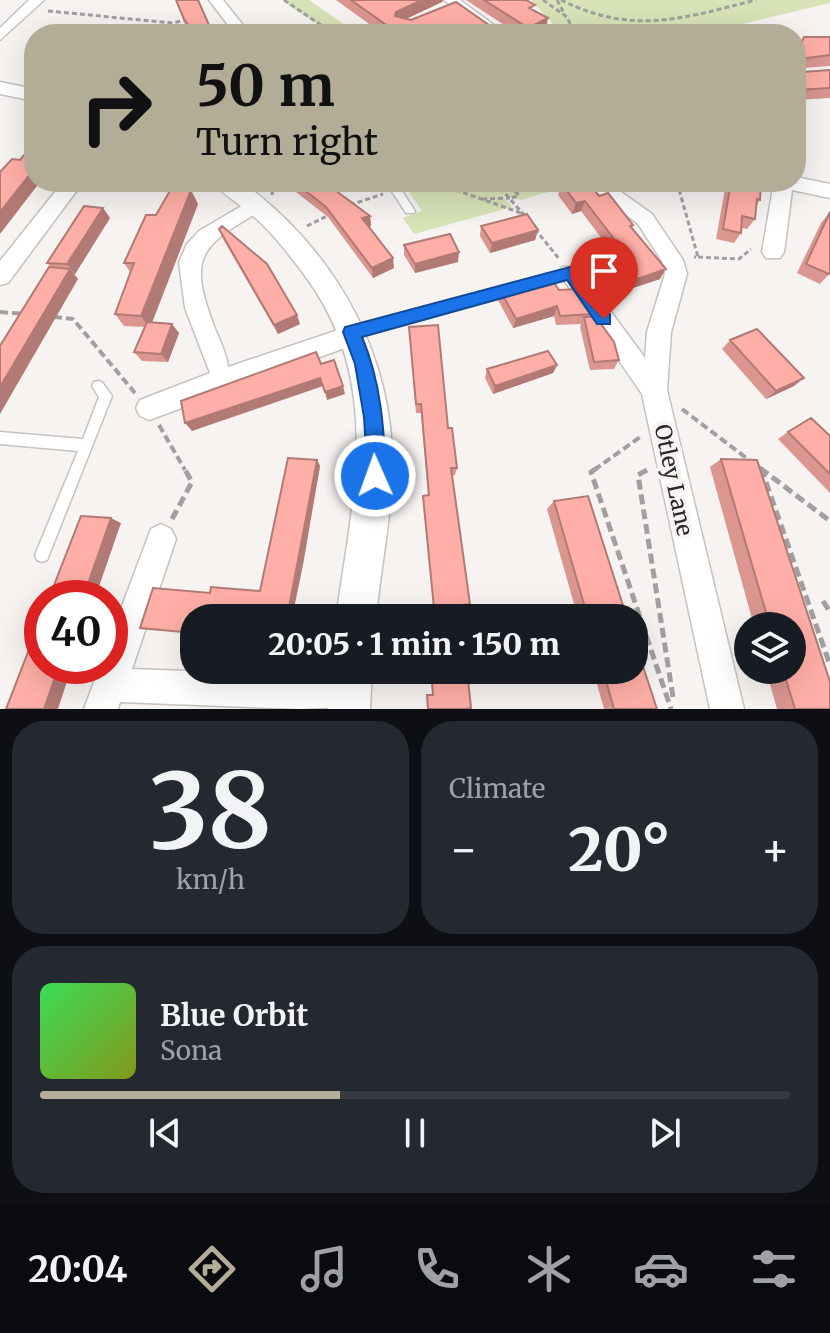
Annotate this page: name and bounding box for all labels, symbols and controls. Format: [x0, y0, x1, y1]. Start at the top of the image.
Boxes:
text: 50 m [196, 51, 335, 121]
icon: right [64, 56, 168, 160]
text: Turn right [196, 120, 378, 165]
pin [570, 237, 638, 319]
icon: arrive [582, 249, 626, 293]
street label: Otley Lane [649, 422, 699, 538]
position arrow [333, 434, 417, 518]
speed limit sign: 40 [24, 580, 128, 684]
map controls [734, 612, 806, 684]
button: layers [734, 612, 806, 684]
text: 20:05 · 1 min · 150 m [268, 625, 560, 663]
text: 38 [149, 746, 272, 876]
text: Climate [449, 772, 545, 805]
text: 20° [568, 812, 671, 887]
text: − [449, 822, 478, 877]
text: + [761, 822, 790, 877]
text: km/h [176, 863, 245, 896]
text: Blue Orbit [160, 996, 308, 1034]
text: Sona [160, 1034, 222, 1067]
icon: previous [143, 1111, 187, 1155]
icon: pause [393, 1111, 437, 1155]
icon: next [643, 1111, 687, 1155]
icon: directions [184, 1241, 240, 1297]
icon: music [296, 1241, 352, 1297]
icon: phone [409, 1241, 465, 1297]
icon: climate [521, 1241, 577, 1297]
icon: car [633, 1241, 689, 1297]
icon: filters [746, 1241, 802, 1297]
text: 20:04 [28, 1247, 127, 1292]

